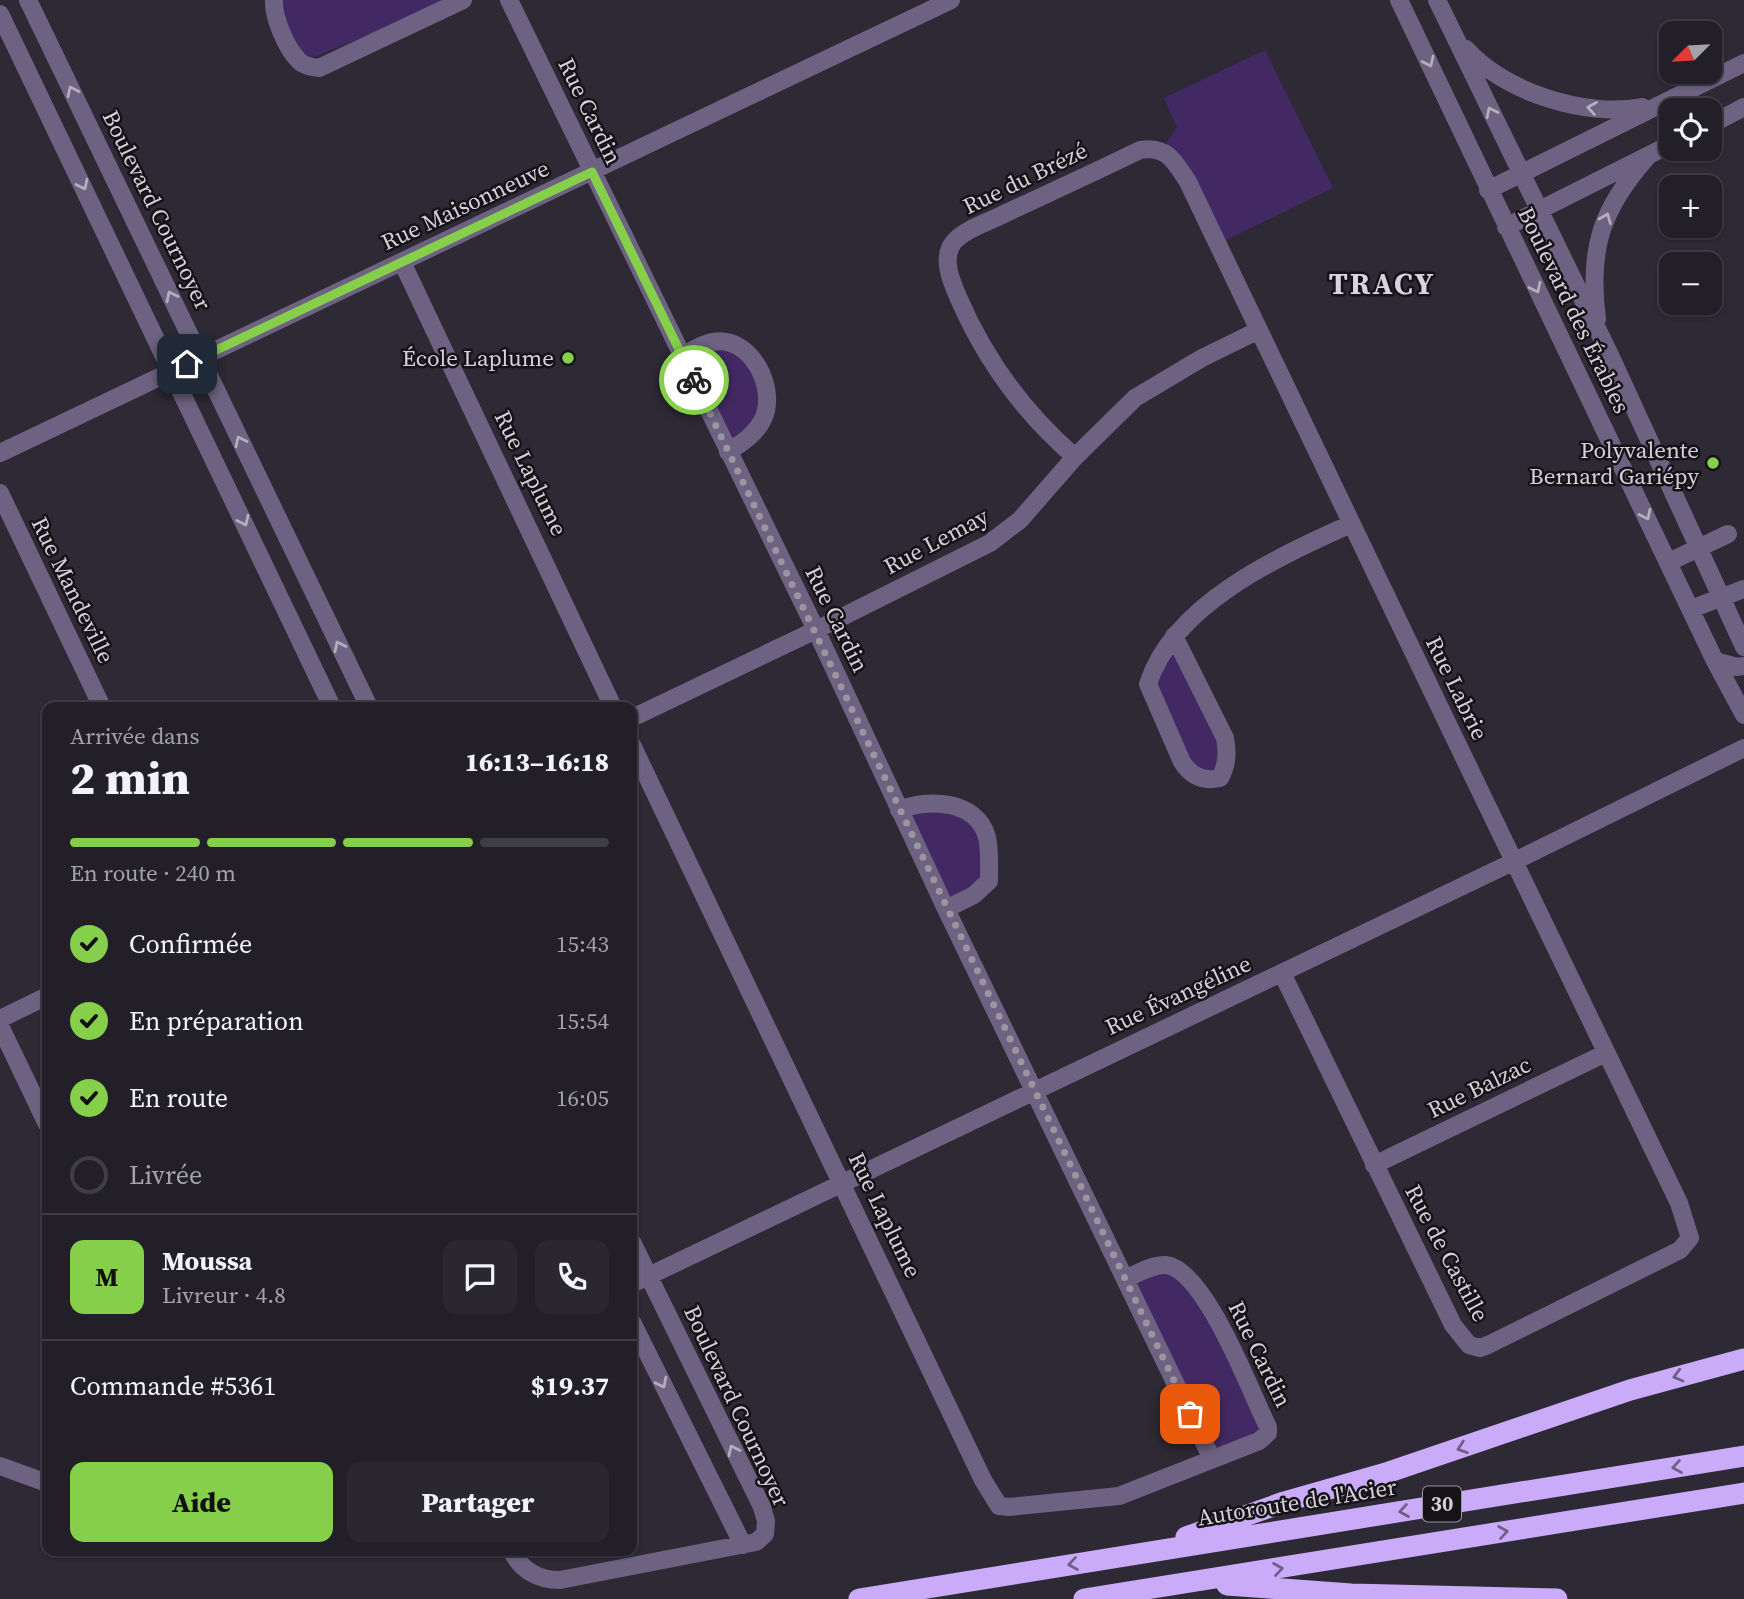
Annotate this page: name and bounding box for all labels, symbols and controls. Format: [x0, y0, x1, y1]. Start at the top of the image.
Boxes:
north arrow [1659, 21, 1722, 84]
map controls [1659, 21, 1722, 315]
street label: Rue Cardin [551, 53, 629, 169]
one-way arrow [1420, 55, 1434, 67]
one-way arrow [67, 86, 81, 98]
button: locate [1659, 98, 1722, 161]
one-way arrow [1586, 101, 1598, 116]
street label: Boulevard Cournoyer [95, 105, 219, 315]
one-way arrow [1485, 107, 1499, 119]
street label: Rue du Brézé [958, 134, 1092, 222]
street label: Rue Maisonneuve [376, 152, 554, 258]
button: + [1659, 175, 1722, 238]
one-way arrow [75, 178, 89, 190]
street label: Boulevard des Érables [1510, 201, 1638, 419]
one-way arrow [1598, 212, 1612, 225]
button: − [1659, 252, 1722, 315]
district label: TRACY [1329, 263, 1435, 304]
one-way arrow [1527, 281, 1541, 293]
one-way arrow [165, 291, 179, 303]
pin [157, 334, 217, 394]
place label: École Laplume [402, 342, 554, 374]
icon: home [168, 345, 206, 383]
courier [659, 345, 729, 415]
marker: École Laplume [560, 350, 576, 366]
icon: bike [675, 361, 713, 399]
street label: Rue Laplume [487, 405, 575, 541]
place label: Polyvalente Bernard Gariépy [1529, 434, 1699, 492]
one-way arrow [235, 436, 249, 448]
marker: Polyvalente Bernard Gariépy [1705, 455, 1721, 471]
street label: Rue Lemay [878, 500, 994, 582]
one-way arrow [1637, 508, 1651, 520]
street label: Rue Mandeville [24, 511, 122, 669]
one-way arrow [236, 514, 250, 526]
street label: Rue Cardin [798, 561, 876, 677]
street label: Rue Labrie [1418, 631, 1496, 745]
one-way arrow [333, 640, 347, 653]
text: Arrivée dans [70, 720, 200, 752]
text: 16:13–16:18 [465, 744, 609, 780]
text: 2 min [70, 746, 190, 809]
text: En route · 240 m [70, 857, 236, 889]
icon: check [70, 925, 108, 963]
text: Confirmée [129, 926, 252, 962]
text: 15:43 [556, 928, 609, 960]
street label: Rue Évangéline [1100, 947, 1256, 1043]
icon: check [70, 1002, 108, 1040]
text: En préparation [129, 1003, 304, 1039]
text: 15:54 [556, 1005, 609, 1037]
street label: Rue Balzac [1422, 1048, 1536, 1126]
icon: check [70, 1079, 108, 1117]
text: En route [129, 1080, 228, 1116]
text: 16:05 [556, 1082, 609, 1114]
street label: Rue Laplume [841, 1147, 929, 1283]
text: Livrée [129, 1157, 202, 1193]
street label: Rue de Castille [1397, 1179, 1497, 1327]
button: chat [443, 1240, 517, 1314]
button: phone [535, 1240, 609, 1314]
text: Moussa [162, 1243, 252, 1279]
text: M [95, 1259, 119, 1295]
text: Livreur · 4.8 [162, 1279, 286, 1311]
street label: Rue Cardin [1221, 1296, 1299, 1412]
street label: Boulevard Cournoyer [676, 1300, 798, 1512]
text: Commande #5361 [70, 1368, 276, 1404]
text: $19.37 [531, 1368, 609, 1404]
one-way arrow [1672, 1368, 1684, 1382]
one-way arrow [654, 1376, 668, 1388]
pin [1160, 1384, 1220, 1444]
icon: bag [1171, 1395, 1209, 1433]
one-way arrow [1457, 1440, 1469, 1454]
one-way arrow [728, 1445, 742, 1457]
one-way arrow [1671, 1459, 1683, 1474]
button: Aide [70, 1462, 333, 1542]
button: Partager [347, 1462, 609, 1542]
street label: Autoroute de l'Acier [1195, 1470, 1399, 1534]
road number: 30 [1423, 1486, 1461, 1522]
one-way arrow [1398, 1503, 1410, 1518]
one-way arrow [1497, 1525, 1509, 1540]
one-way arrow [1067, 1556, 1079, 1571]
one-way arrow [1272, 1562, 1284, 1577]

